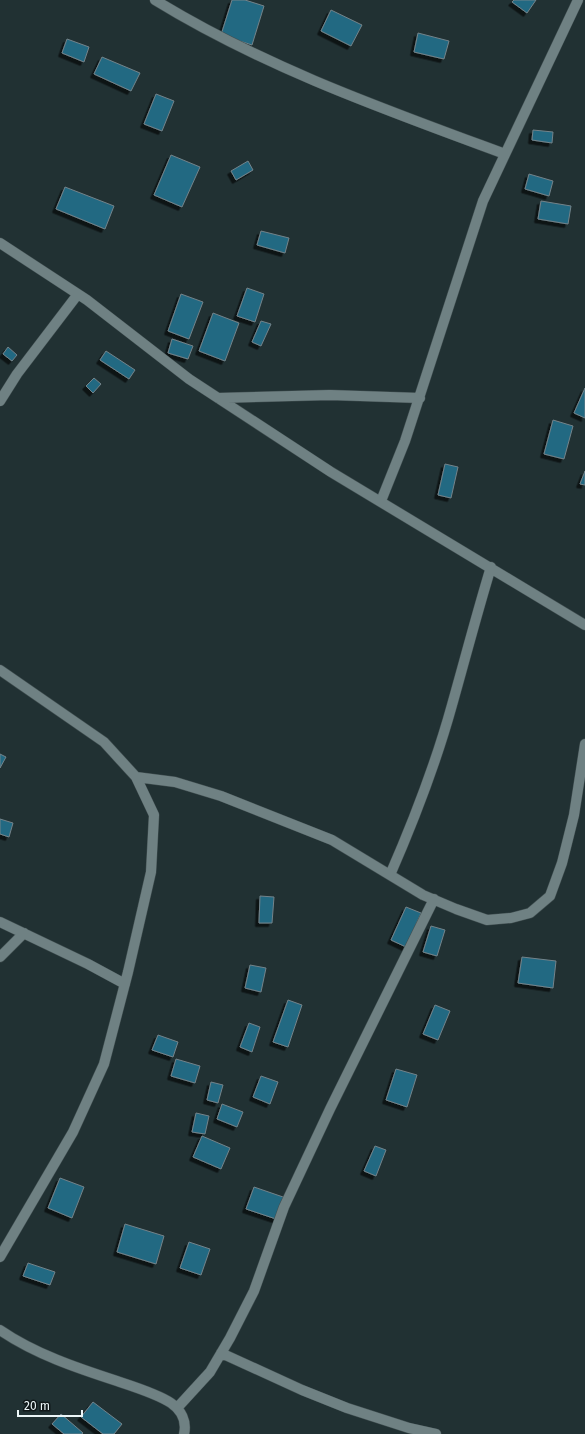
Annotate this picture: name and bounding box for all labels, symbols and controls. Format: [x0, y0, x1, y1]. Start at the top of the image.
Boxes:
scale bar [18, 1392, 82, 1418]
text: 20 m [24, 1399, 50, 1413]

